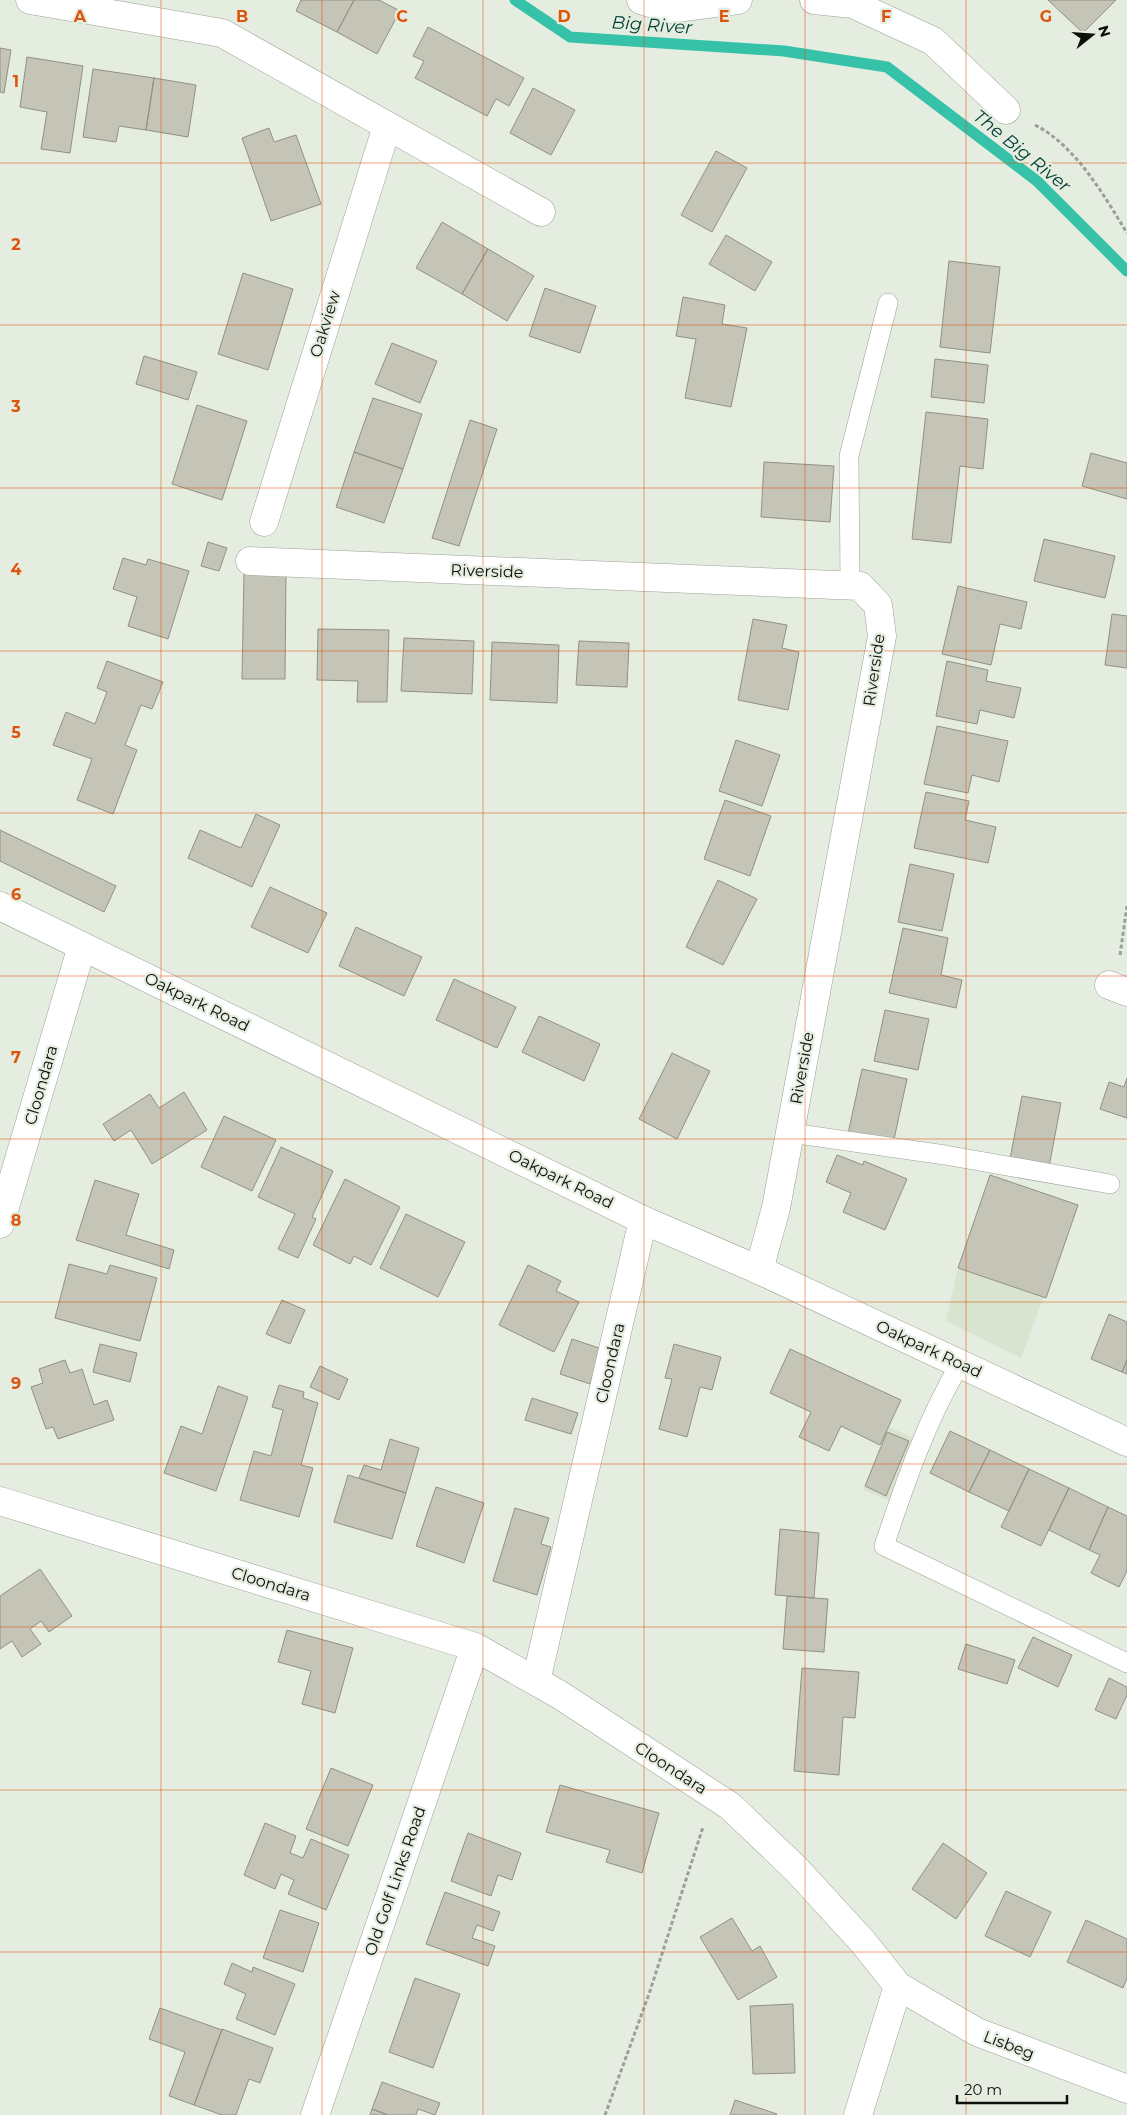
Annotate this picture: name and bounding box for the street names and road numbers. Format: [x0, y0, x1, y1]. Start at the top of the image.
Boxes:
street label: Oakview [306, 288, 344, 360]
street label: Riverside [450, 560, 524, 582]
street label: Riverside [860, 633, 888, 707]
street label: Oakpark Road [141, 968, 253, 1036]
street label: Riverside [786, 1030, 818, 1106]
street label: Cloondara [21, 1043, 61, 1127]
street label: Oakpark Road [505, 1145, 617, 1213]
street label: Oakpark Road [873, 1316, 985, 1382]
street label: Cloondara [592, 1321, 628, 1405]
street label: Cloondara [229, 1563, 313, 1605]
street label: Cloondara [631, 1738, 711, 1798]
street label: Old Golf Links Road [360, 1804, 430, 1958]
street label: Lisbeg [981, 2027, 1037, 2063]

